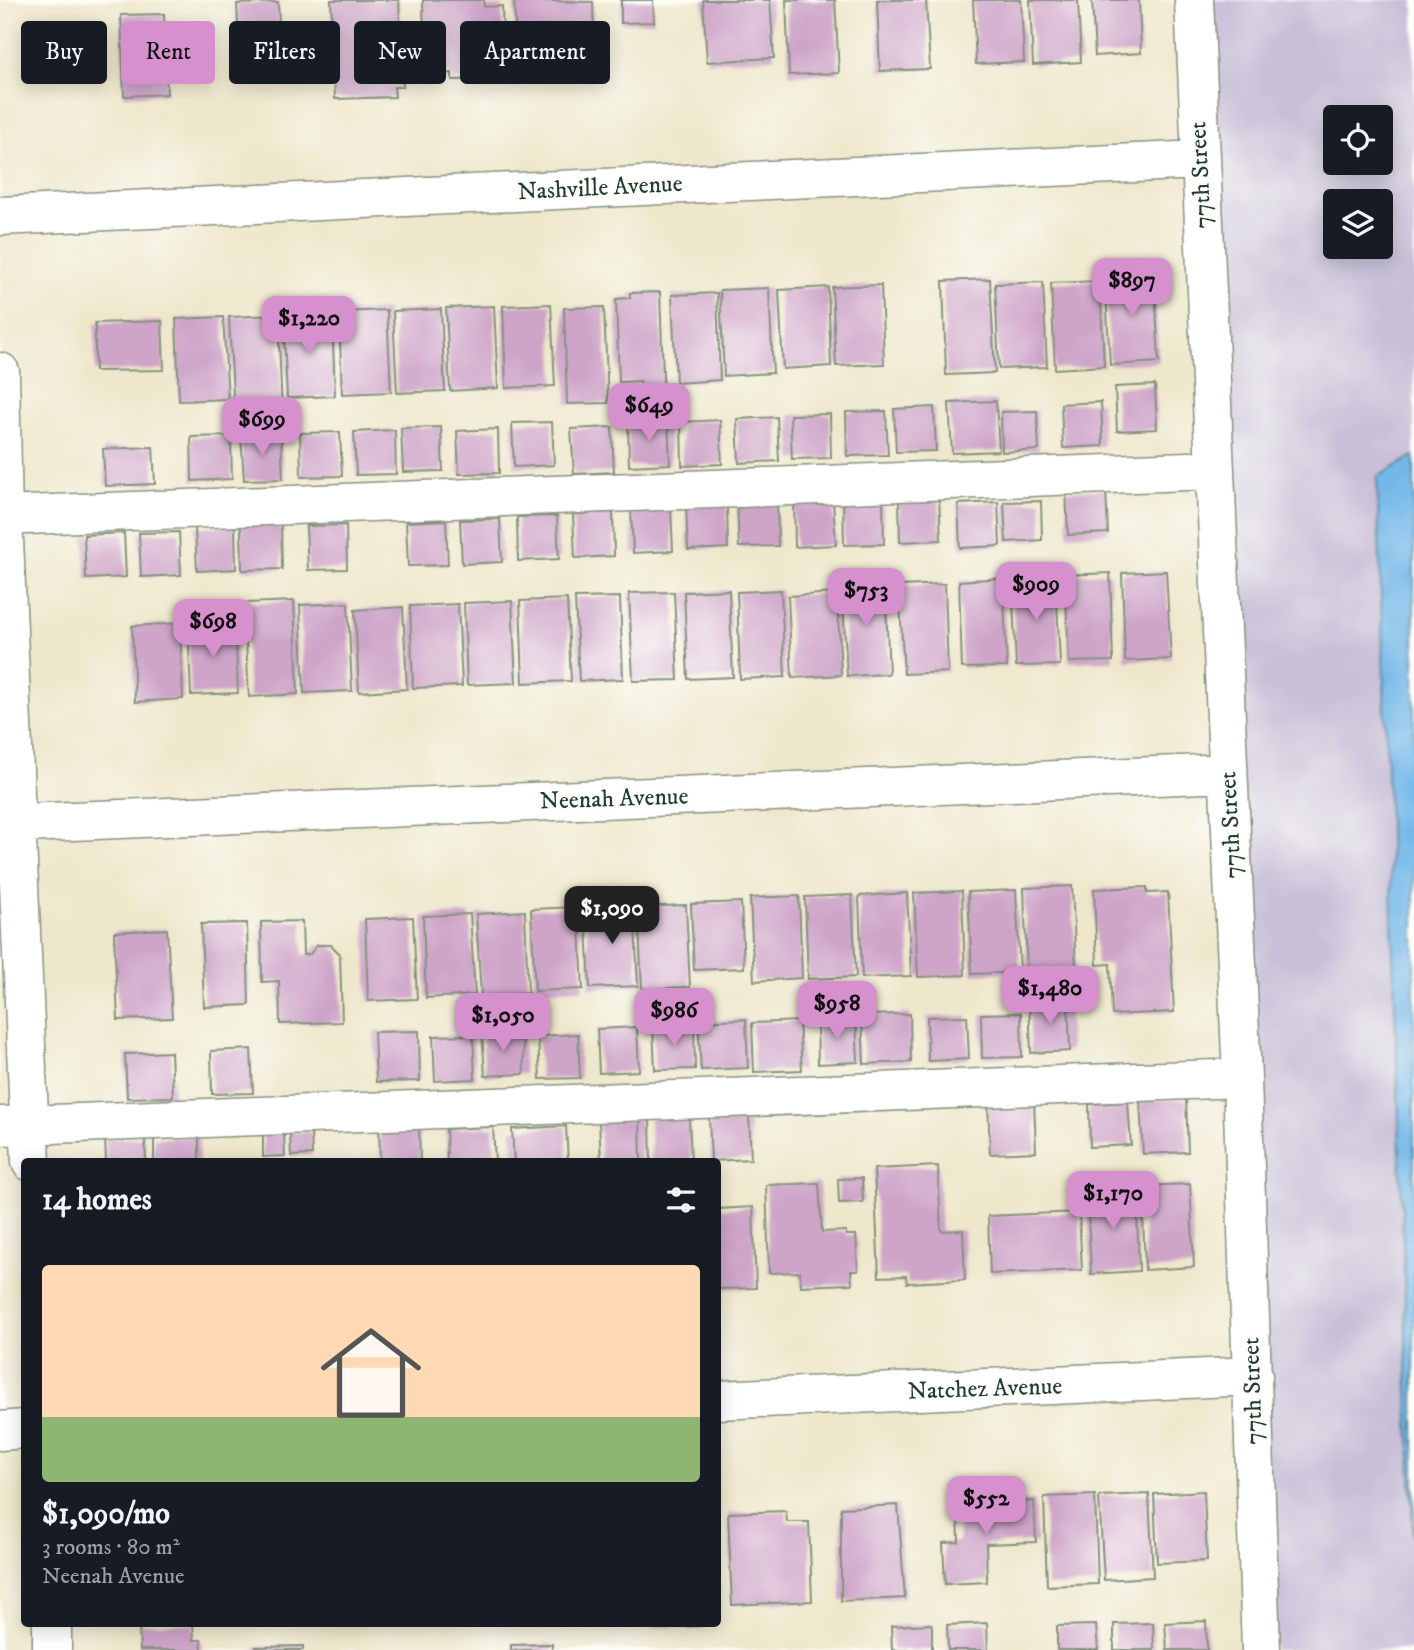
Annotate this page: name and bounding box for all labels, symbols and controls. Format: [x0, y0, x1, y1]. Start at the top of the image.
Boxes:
chip: Buy [21, 21, 107, 84]
chip: Rent [121, 21, 215, 84]
chip: Filters [229, 21, 340, 84]
chip: New [354, 21, 446, 84]
chip: Apartment [460, 21, 610, 84]
map controls [1323, 105, 1393, 259]
button: locate [1323, 105, 1393, 175]
street label: 77th Street [1183, 120, 1219, 229]
street label: Nashville Avenue [517, 169, 683, 207]
button: layers [1323, 189, 1393, 259]
pin: $897 [1091, 258, 1173, 318]
text: $897 [1108, 266, 1156, 295]
pin: $1,220 [252, 296, 366, 356]
text: $1,220 [278, 304, 340, 333]
pin: $649 [608, 384, 690, 443]
text: $649 [624, 391, 674, 420]
pin: $699 [221, 398, 303, 457]
text: $699 [238, 405, 286, 434]
pin: $909 [995, 562, 1077, 622]
pin: $753 [825, 568, 907, 628]
text: $909 [1012, 570, 1060, 599]
text: $753 [844, 576, 888, 605]
pin: $698 [172, 600, 254, 659]
text: $698 [189, 607, 237, 636]
street label: 77th Street [1213, 770, 1249, 879]
street label: Neenah Avenue [539, 781, 689, 817]
pin: $1,090 [555, 886, 669, 946]
text: $1,090 [580, 894, 644, 923]
pin: $1,480 [993, 967, 1107, 1026]
text: $1,480 [1018, 974, 1082, 1003]
pin: $958 [796, 982, 878, 1041]
pin: $986 [633, 988, 715, 1048]
text: $958 [814, 989, 860, 1018]
pin: $1,050 [446, 993, 560, 1053]
text: $986 [650, 996, 698, 1025]
text: $1,050 [471, 1001, 535, 1030]
pin: $1,170 [1056, 1172, 1170, 1231]
text: $1,170 [1083, 1179, 1143, 1208]
icon: filters [662, 1181, 700, 1219]
text: 14 homes [42, 1182, 152, 1219]
icon: home [308, 1310, 434, 1436]
street label: 77th Street [1236, 1336, 1270, 1445]
street label: Natchez Avenue [907, 1371, 1063, 1407]
pin: $552 [945, 1476, 1027, 1536]
text: $552 [963, 1484, 1009, 1513]
text: $1,090/mo [42, 1496, 170, 1533]
text: 3 rooms · 80 m² [42, 1533, 180, 1562]
text: Neenah Avenue [42, 1562, 185, 1591]

